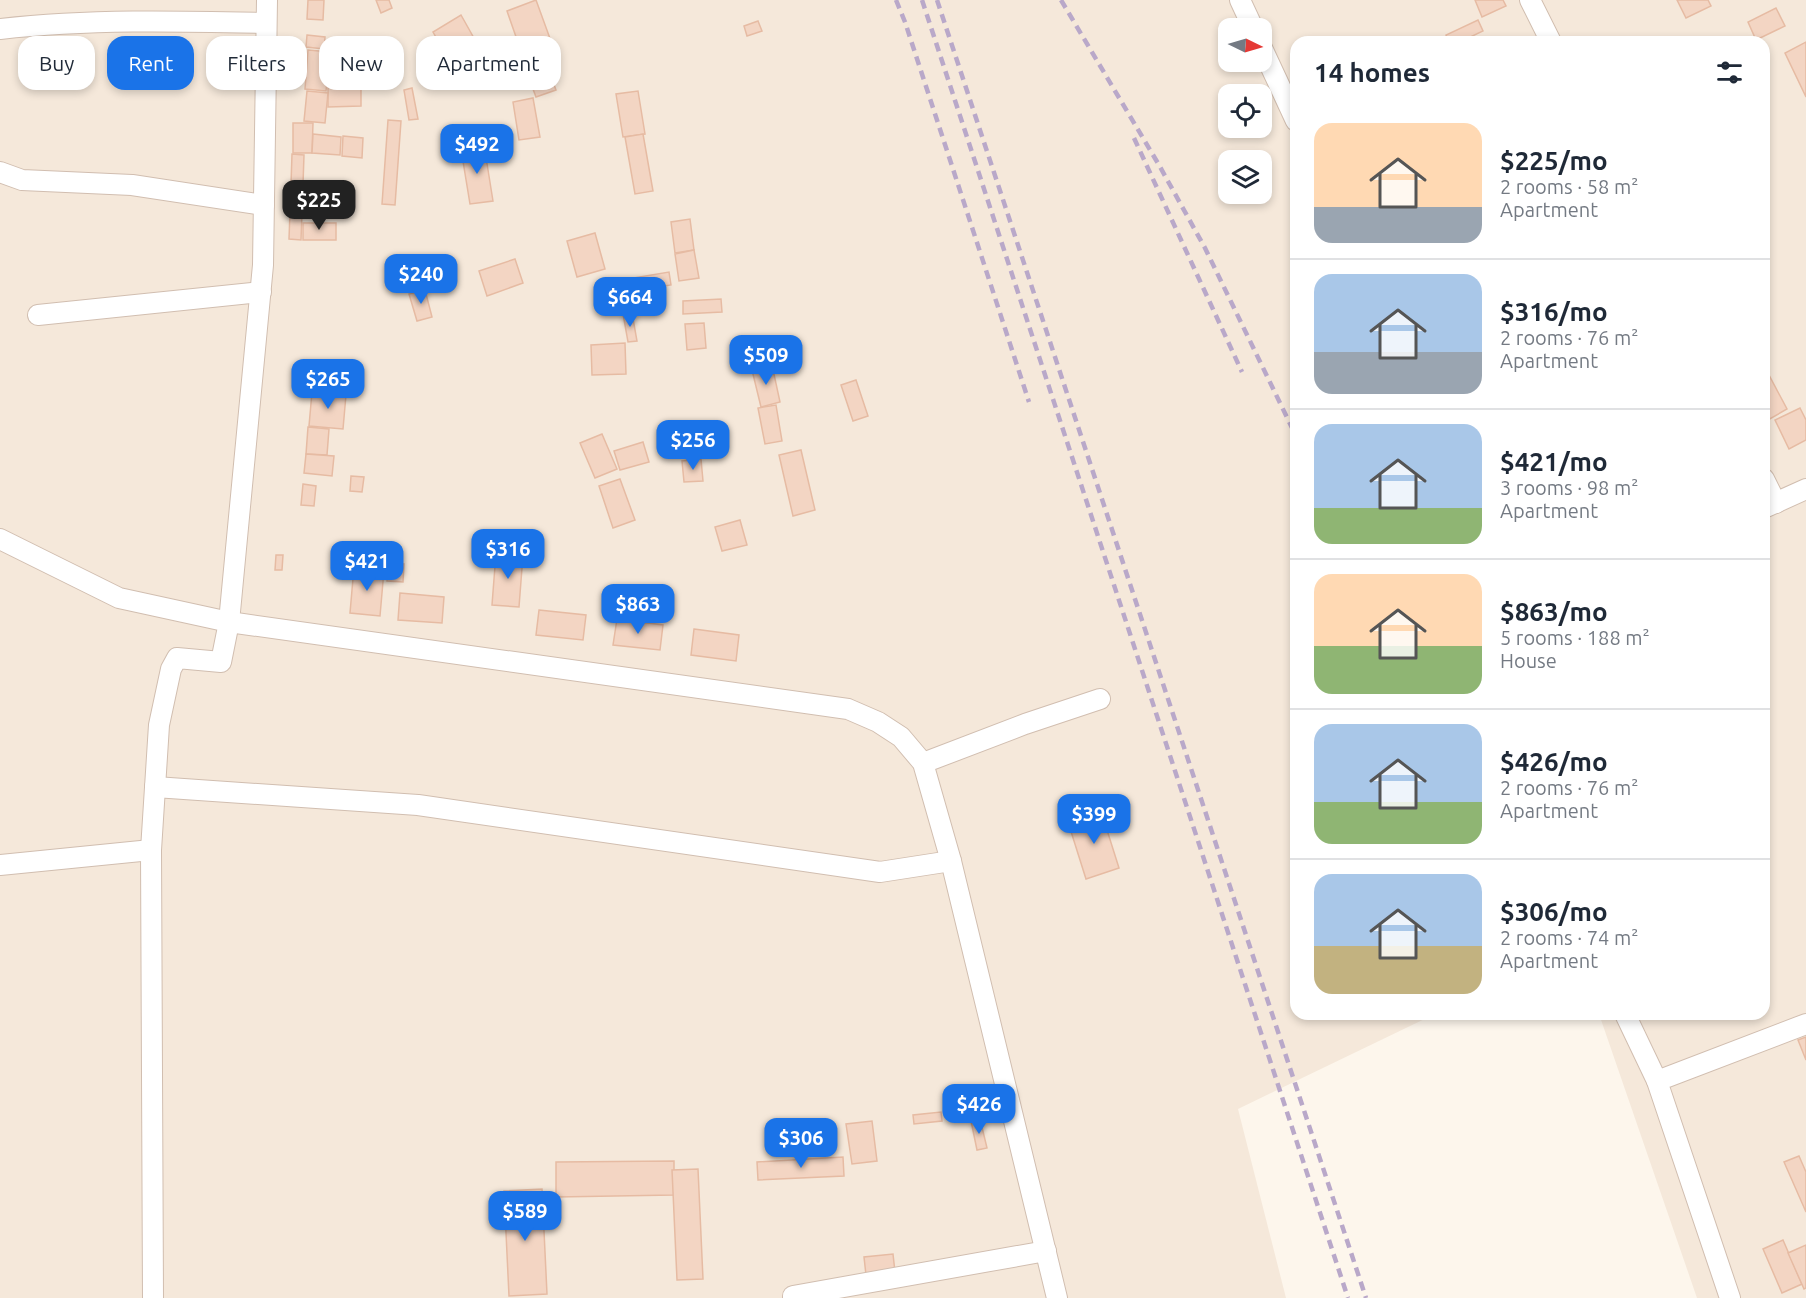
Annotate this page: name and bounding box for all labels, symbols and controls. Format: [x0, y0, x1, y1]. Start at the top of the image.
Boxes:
north arrow [1218, 18, 1272, 72]
map controls [1218, 18, 1272, 204]
chip: Buy [18, 36, 95, 90]
chip: Rent [107, 36, 194, 90]
chip: Filters [206, 36, 307, 90]
chip: New [319, 36, 404, 90]
chip: Apartment [416, 36, 561, 90]
icon: filters [1713, 56, 1746, 89]
text: 14 homes [1314, 58, 1430, 87]
button: locate [1218, 84, 1272, 138]
pin: $492 [441, 124, 513, 175]
text: $492 [454, 132, 500, 155]
text: $225/mo [1500, 146, 1608, 175]
icon: home [1362, 147, 1434, 219]
button: layers [1218, 150, 1272, 204]
text: 2 rooms · 58 m² [1500, 175, 1638, 198]
pin: $225 [283, 180, 355, 231]
text: $225 [296, 188, 342, 211]
text: Apartment [1500, 198, 1598, 221]
pin: $240 [385, 254, 457, 305]
text: $240 [398, 262, 444, 285]
pin: $664 [594, 277, 666, 328]
text: $664 [607, 285, 653, 308]
text: $316/mo [1500, 297, 1608, 326]
icon: home [1362, 298, 1434, 370]
text: 2 rooms · 76 m² [1500, 326, 1638, 349]
pin: $509 [730, 335, 802, 386]
text: $509 [743, 343, 789, 366]
text: Apartment [1500, 349, 1598, 372]
pin: $265 [292, 359, 364, 410]
text: $265 [305, 367, 351, 390]
pin: $256 [657, 420, 729, 471]
text: $256 [670, 428, 716, 451]
text: $421/mo [1500, 447, 1608, 476]
icon: home [1362, 448, 1434, 520]
text: 3 rooms · 98 m² [1500, 476, 1638, 499]
text: Apartment [1500, 499, 1598, 522]
pin: $316 [472, 529, 544, 580]
text: $316 [485, 537, 531, 560]
pin: $421 [331, 541, 403, 592]
text: $421 [344, 549, 390, 572]
pin: $863 [602, 584, 674, 635]
text: $863 [615, 592, 661, 615]
text: $863/mo [1500, 597, 1608, 626]
icon: home [1362, 598, 1434, 670]
text: 5 rooms · 188 m² [1500, 626, 1650, 649]
text: House [1500, 649, 1557, 672]
text: $426/mo [1500, 747, 1608, 776]
icon: home [1362, 748, 1434, 820]
text: 2 rooms · 76 m² [1500, 776, 1638, 799]
pin: $399 [1058, 794, 1130, 845]
text: Apartment [1500, 799, 1598, 822]
text: $399 [1071, 802, 1117, 825]
text: $306/mo [1500, 897, 1608, 926]
icon: home [1362, 898, 1434, 970]
text: 2 rooms · 74 m² [1500, 926, 1638, 949]
text: Apartment [1500, 949, 1598, 972]
pin: $426 [943, 1084, 1015, 1135]
text: $426 [956, 1092, 1002, 1115]
pin: $306 [765, 1118, 837, 1169]
text: $306 [778, 1126, 824, 1149]
pin: $589 [489, 1191, 561, 1242]
text: $589 [502, 1199, 548, 1222]

